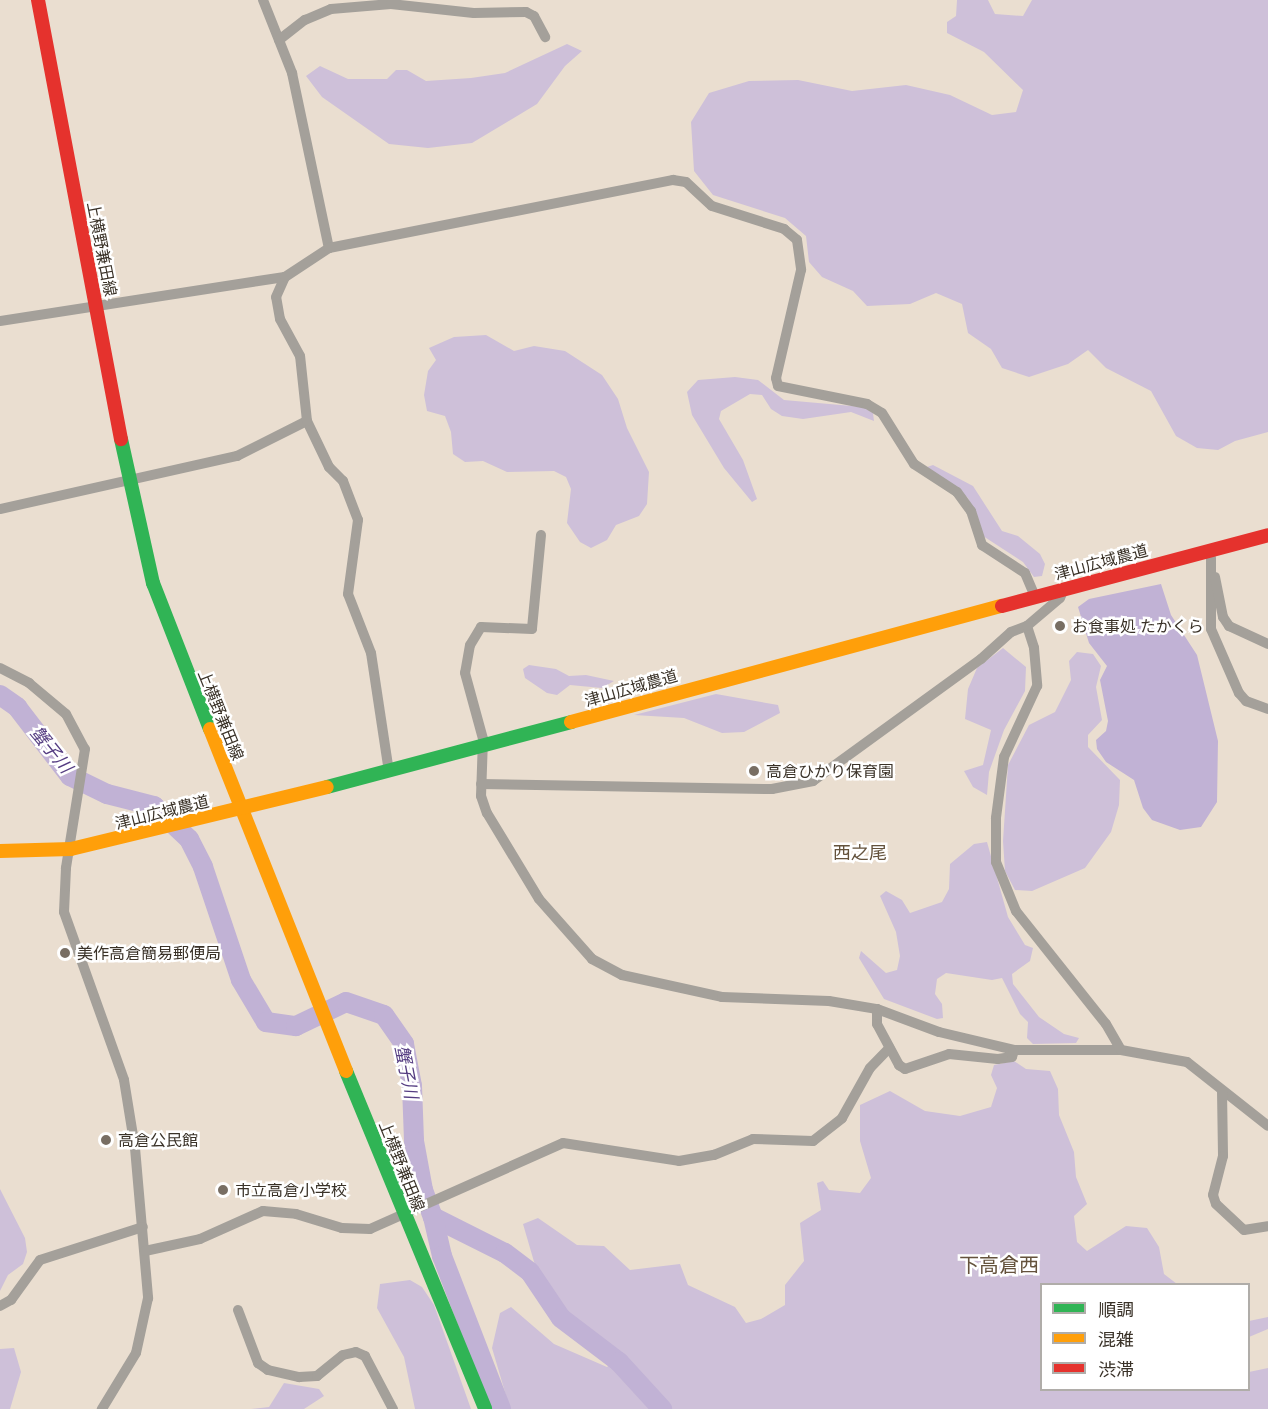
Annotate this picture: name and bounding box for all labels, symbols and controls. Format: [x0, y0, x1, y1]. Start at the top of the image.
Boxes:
street label: 上横野兼田線 [83, 200, 121, 298]
street label: 津山広域農道 [1052, 540, 1150, 584]
place label: お食事処 たかくら [1072, 616, 1204, 636]
marker: お食事処 たかくら [1053, 619, 1067, 633]
street label: 津山広域農道 [582, 666, 680, 710]
street label: 上横野兼田線 [194, 667, 248, 763]
water label: 蟹子川 [26, 722, 76, 778]
place label: 高倉ひかり保育園 [766, 761, 894, 781]
marker: 高倉ひかり保育園 [747, 764, 761, 778]
street label: 津山広域農道 [113, 791, 211, 833]
district label: 西之尾 [833, 842, 887, 864]
place label: 美作高倉簡易郵便局 [77, 943, 221, 963]
marker: 美作高倉簡易郵便局 [58, 946, 72, 960]
water label: 蟹子川 [390, 1043, 422, 1101]
street label: 上横野兼田線 [375, 1118, 429, 1214]
place label: 高倉公民館 [118, 1130, 198, 1150]
marker: 高倉公民館 [99, 1133, 113, 1147]
place label: 市立高倉小学校 [235, 1180, 347, 1200]
marker: 市立高倉小学校 [216, 1183, 230, 1197]
district label: 下高倉西 [959, 1253, 1039, 1277]
legend [1040, 1283, 1250, 1391]
text: 順調 [1098, 1297, 1134, 1322]
text: 混雑 [1098, 1327, 1134, 1352]
text: 渋滞 [1098, 1357, 1134, 1382]

